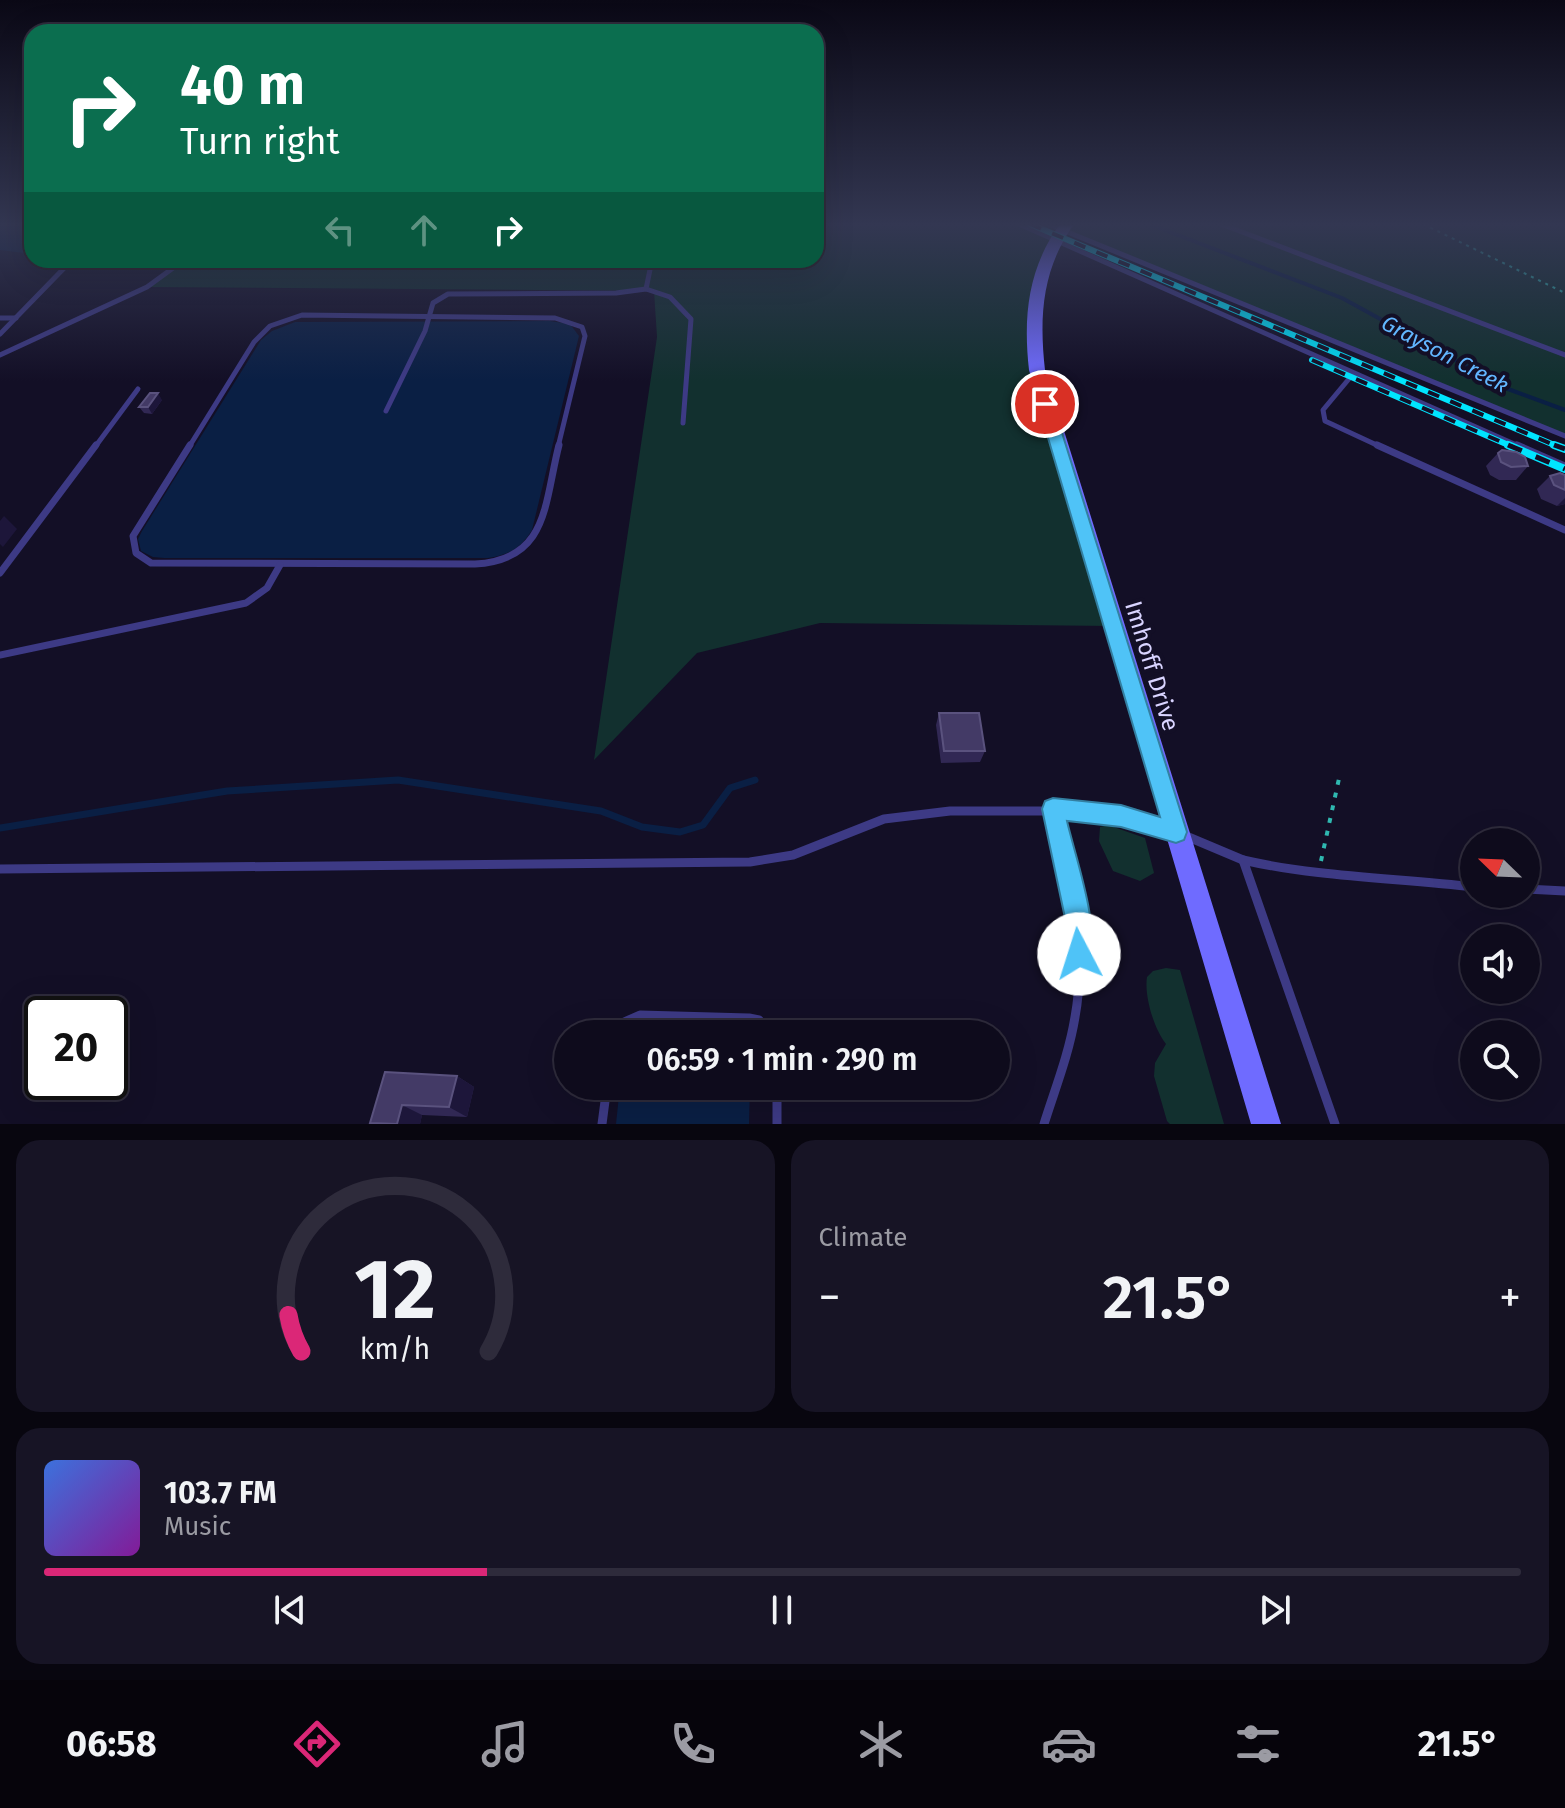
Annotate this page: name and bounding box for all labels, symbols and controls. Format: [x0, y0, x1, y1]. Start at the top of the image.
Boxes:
text: 40 m [180, 52, 305, 119]
icon: right [48, 56, 152, 160]
text: Turn right [180, 120, 340, 164]
icon: left [318, 208, 362, 252]
icon: ahead [402, 208, 446, 252]
icon: right [486, 208, 530, 252]
water label: Grayson Creek [1377, 309, 1513, 399]
pin [1011, 370, 1079, 438]
icon: arrive [1023, 382, 1067, 426]
street label: Imhoff Drive [1119, 598, 1185, 734]
north arrow [1460, 828, 1540, 908]
map controls [1460, 828, 1540, 1100]
position arrow [1037, 912, 1121, 996]
button: sound [1460, 924, 1540, 1004]
speed limit sign: 20 [24, 996, 128, 1100]
button: search [1460, 1020, 1540, 1100]
text: 06:59 · 1 min · 290 m [646, 1042, 918, 1078]
text: Climate [819, 1222, 907, 1253]
text: 12 [354, 1240, 436, 1340]
text: 21.5° [1103, 1262, 1237, 1334]
text: − [819, 1271, 841, 1324]
text: + [1499, 1271, 1521, 1324]
text: km/h [360, 1332, 431, 1367]
text: 103.7 FM [164, 1475, 277, 1511]
text: Music [164, 1511, 231, 1542]
icon: previous [268, 1588, 312, 1632]
icon: pause [760, 1588, 804, 1632]
icon: next [1253, 1588, 1297, 1632]
icon: directions [289, 1716, 345, 1772]
icon: music [477, 1716, 533, 1772]
icon: phone [665, 1716, 721, 1772]
icon: climate [853, 1716, 909, 1772]
icon: car [1041, 1716, 1097, 1772]
icon: filters [1230, 1716, 1286, 1772]
text: 06:58 [66, 1722, 157, 1766]
text: 21.5° [1418, 1722, 1499, 1766]

